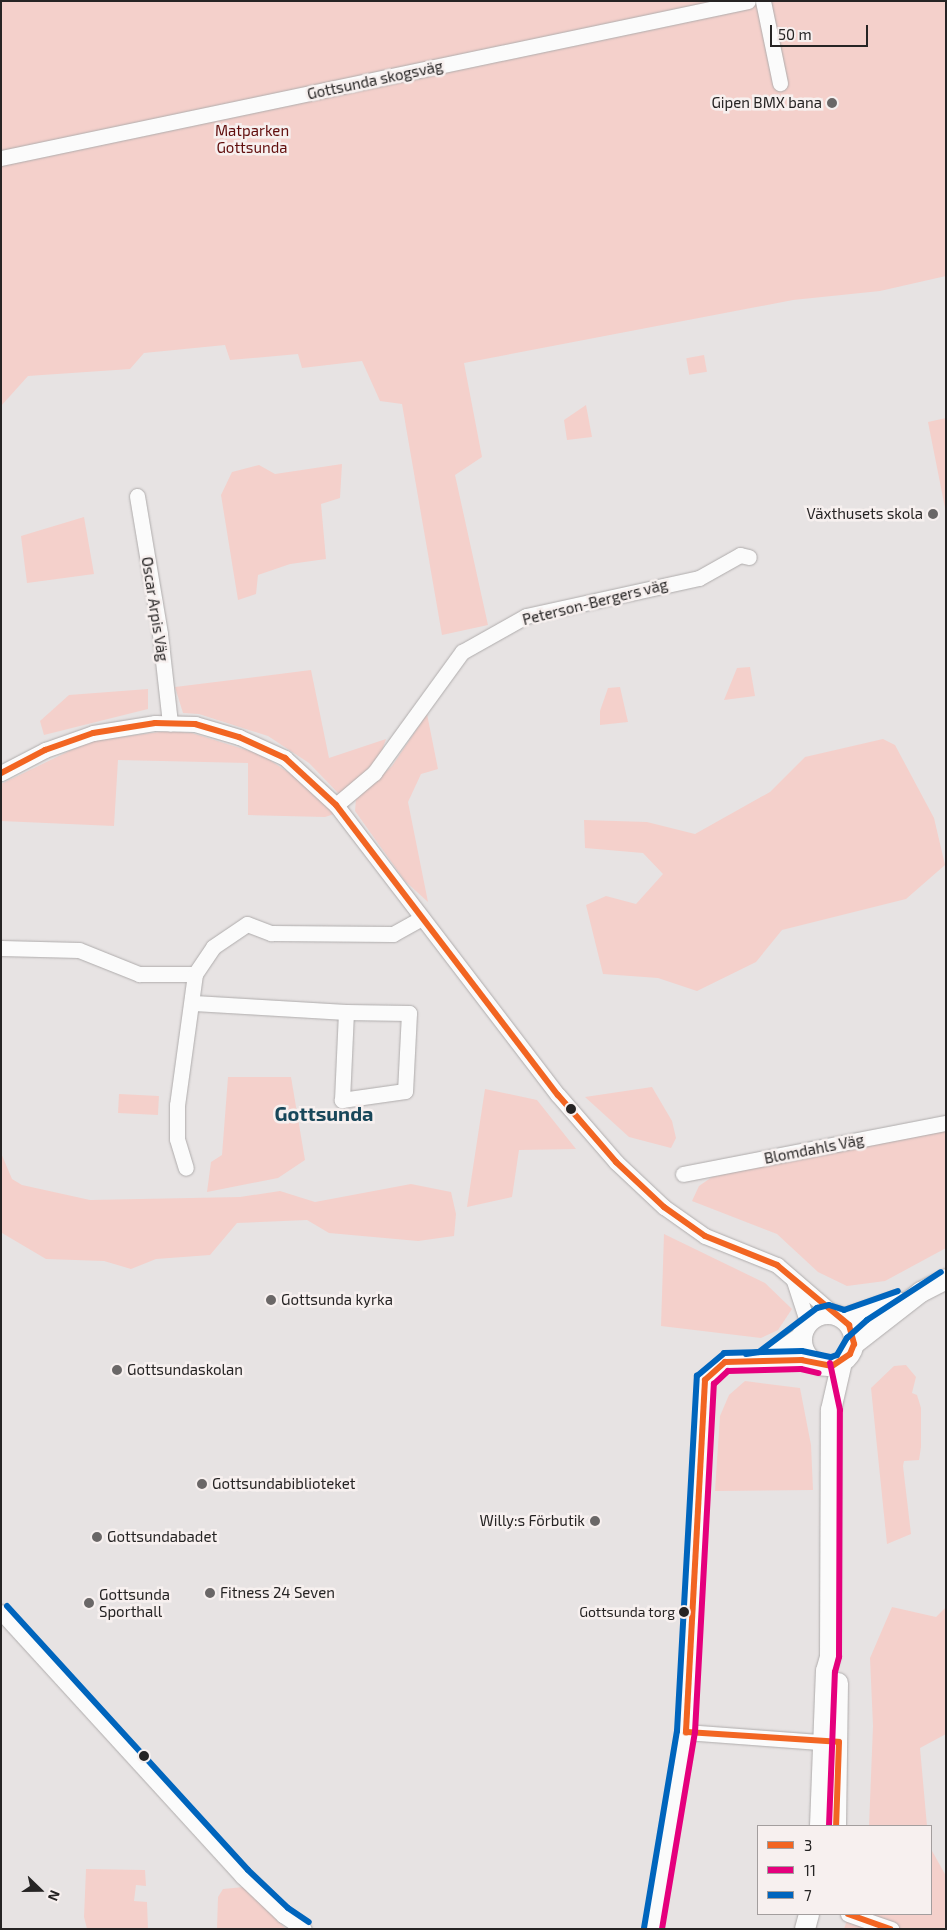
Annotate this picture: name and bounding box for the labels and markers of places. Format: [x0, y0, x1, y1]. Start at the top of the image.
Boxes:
place label: Gipen BMX bana [711, 94, 822, 112]
marker: Gipen BMX bana [826, 97, 838, 109]
place label: Växthusets skola [807, 505, 923, 523]
marker: Växthusets skola [927, 508, 939, 520]
unlabelled marker [566, 1104, 576, 1114]
place label: Gottsunda kyrka [281, 1291, 393, 1309]
marker: Gottsunda kyrka [265, 1294, 277, 1306]
place label: Gottsundaskolan [127, 1361, 243, 1379]
marker: Gottsundaskolan [111, 1364, 123, 1376]
place label: Gottsundabiblioteket [212, 1475, 356, 1493]
marker: Gottsundabiblioteket [196, 1478, 208, 1490]
place label: Willy:s Förbutik [479, 1512, 585, 1530]
marker: Willy:s Förbutik [589, 1515, 601, 1527]
place label: Gottsundabadet [107, 1528, 217, 1546]
marker: Gottsundabadet [91, 1531, 103, 1543]
place label: Fitness 24 Seven [220, 1584, 335, 1602]
place label: Gottsunda Sporthall [99, 1585, 170, 1620]
marker: Fitness 24 Seven [204, 1587, 216, 1599]
marker: Gottsunda Sporthall [83, 1597, 95, 1609]
place label: Gottsunda torg [579, 1604, 675, 1620]
marker: Gottsunda torg [679, 1607, 689, 1617]
unlabelled marker [139, 1751, 149, 1761]

